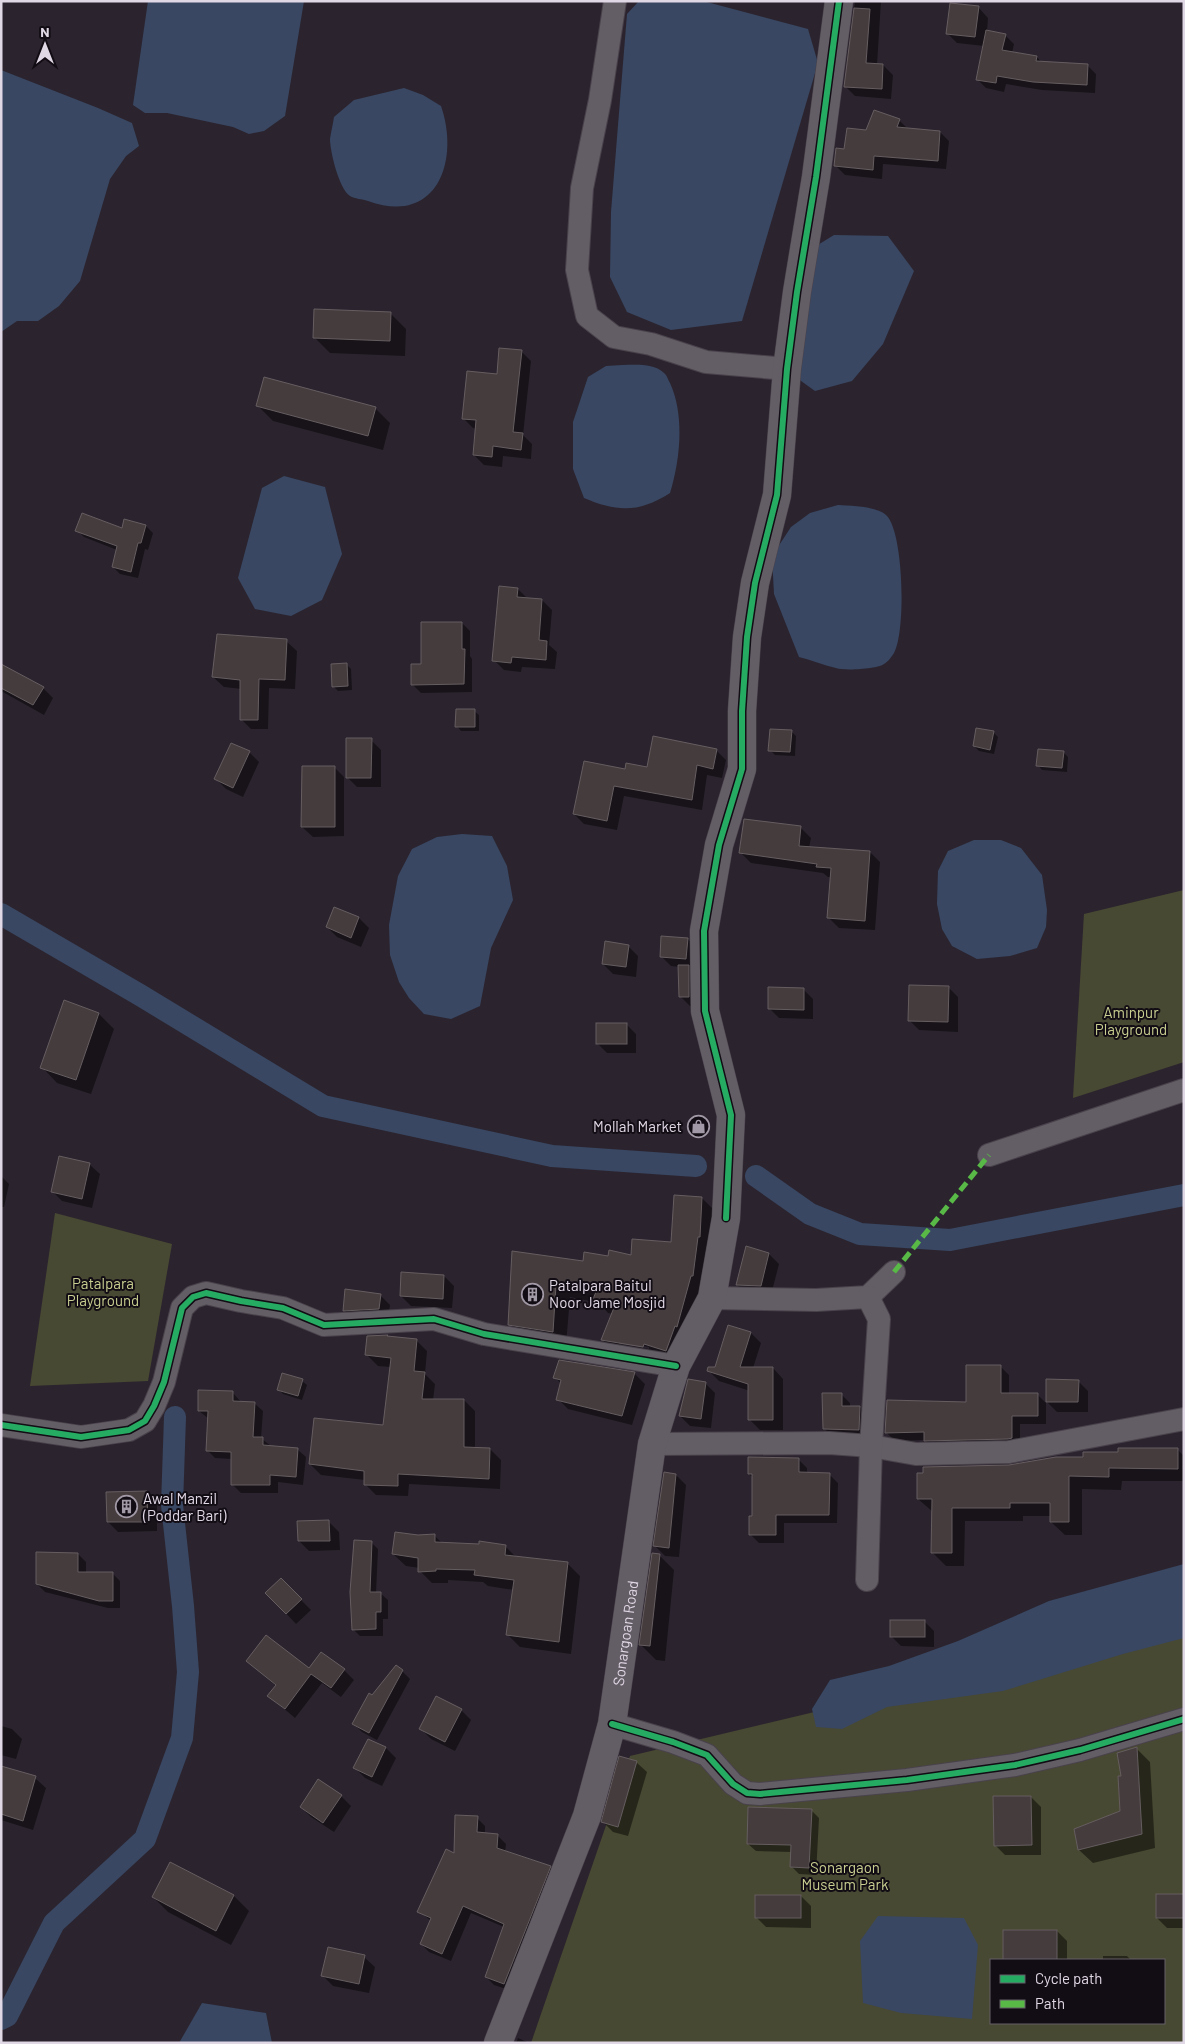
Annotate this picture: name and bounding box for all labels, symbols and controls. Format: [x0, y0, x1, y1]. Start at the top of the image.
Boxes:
north arrow [20, 20, 70, 70]
text: N [40, 23, 50, 40]
park label: Aminpur Playground [1095, 1003, 1167, 1038]
shop icon: Mollah Market [686, 1114, 710, 1138]
place label: Mollah Market [593, 1117, 682, 1135]
park label: Patalpara Playground [67, 1274, 139, 1309]
place label: Patalpara Baitul Noor Jame Mosjid [549, 1276, 665, 1311]
building icon: Patalpara Baitul Noor Jame Mosjid [521, 1282, 545, 1306]
place label: Awal Manzil (Poddar Bari) [142, 1489, 226, 1524]
building icon: Awal Manzil (Poddar Bari) [115, 1495, 139, 1519]
street label: Sonargoan Road [609, 1579, 641, 1687]
park label: Sonargaon Museum Park [802, 1858, 889, 1893]
legend [990, 1959, 1165, 2024]
text: Cycle path [1035, 1969, 1102, 1987]
text: Path [1035, 1994, 1065, 2012]

